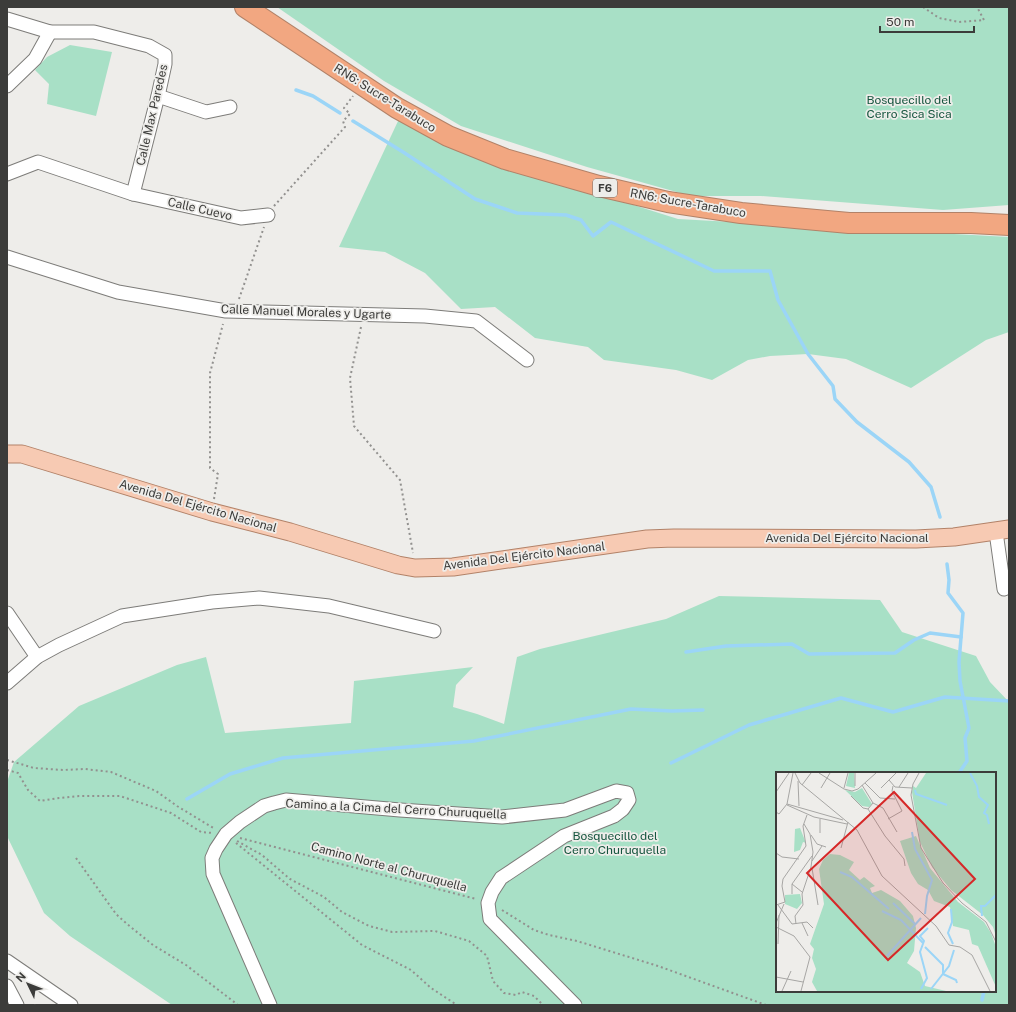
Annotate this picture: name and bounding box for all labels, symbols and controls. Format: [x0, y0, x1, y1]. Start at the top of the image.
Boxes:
scale bar [880, 8, 974, 34]
text: 50 m [886, 15, 914, 29]
street label: RN6: Sucre-Tarabuco [331, 61, 439, 135]
street label: Calle Max Paredes [134, 63, 170, 167]
park label: Bosquecillo del Cerro Sica Sica [866, 93, 952, 121]
road number: F6 [593, 179, 617, 197]
street label: RN6: Sucre-Tarabuco [629, 186, 747, 220]
street label: Calle Cuevo [166, 195, 234, 223]
street label: Calle Manuel Morales y Ugarte [221, 302, 392, 322]
street label: Avenida Del Ejército Nacional [118, 477, 279, 535]
street label: Avenida Del Ejército Nacional [765, 531, 929, 545]
street label: Avenida Del Ejército Nacional [442, 539, 606, 573]
inset map [776, 772, 996, 992]
street label: Camino a la Cima del Cerro Churuquella [285, 796, 507, 822]
park label: Bosquecillo del Cerro Churuquella [564, 829, 666, 857]
street label: Camino Norte al Churuquella [309, 839, 469, 895]
north arrow [8, 964, 48, 1004]
text: N [13, 970, 28, 984]

